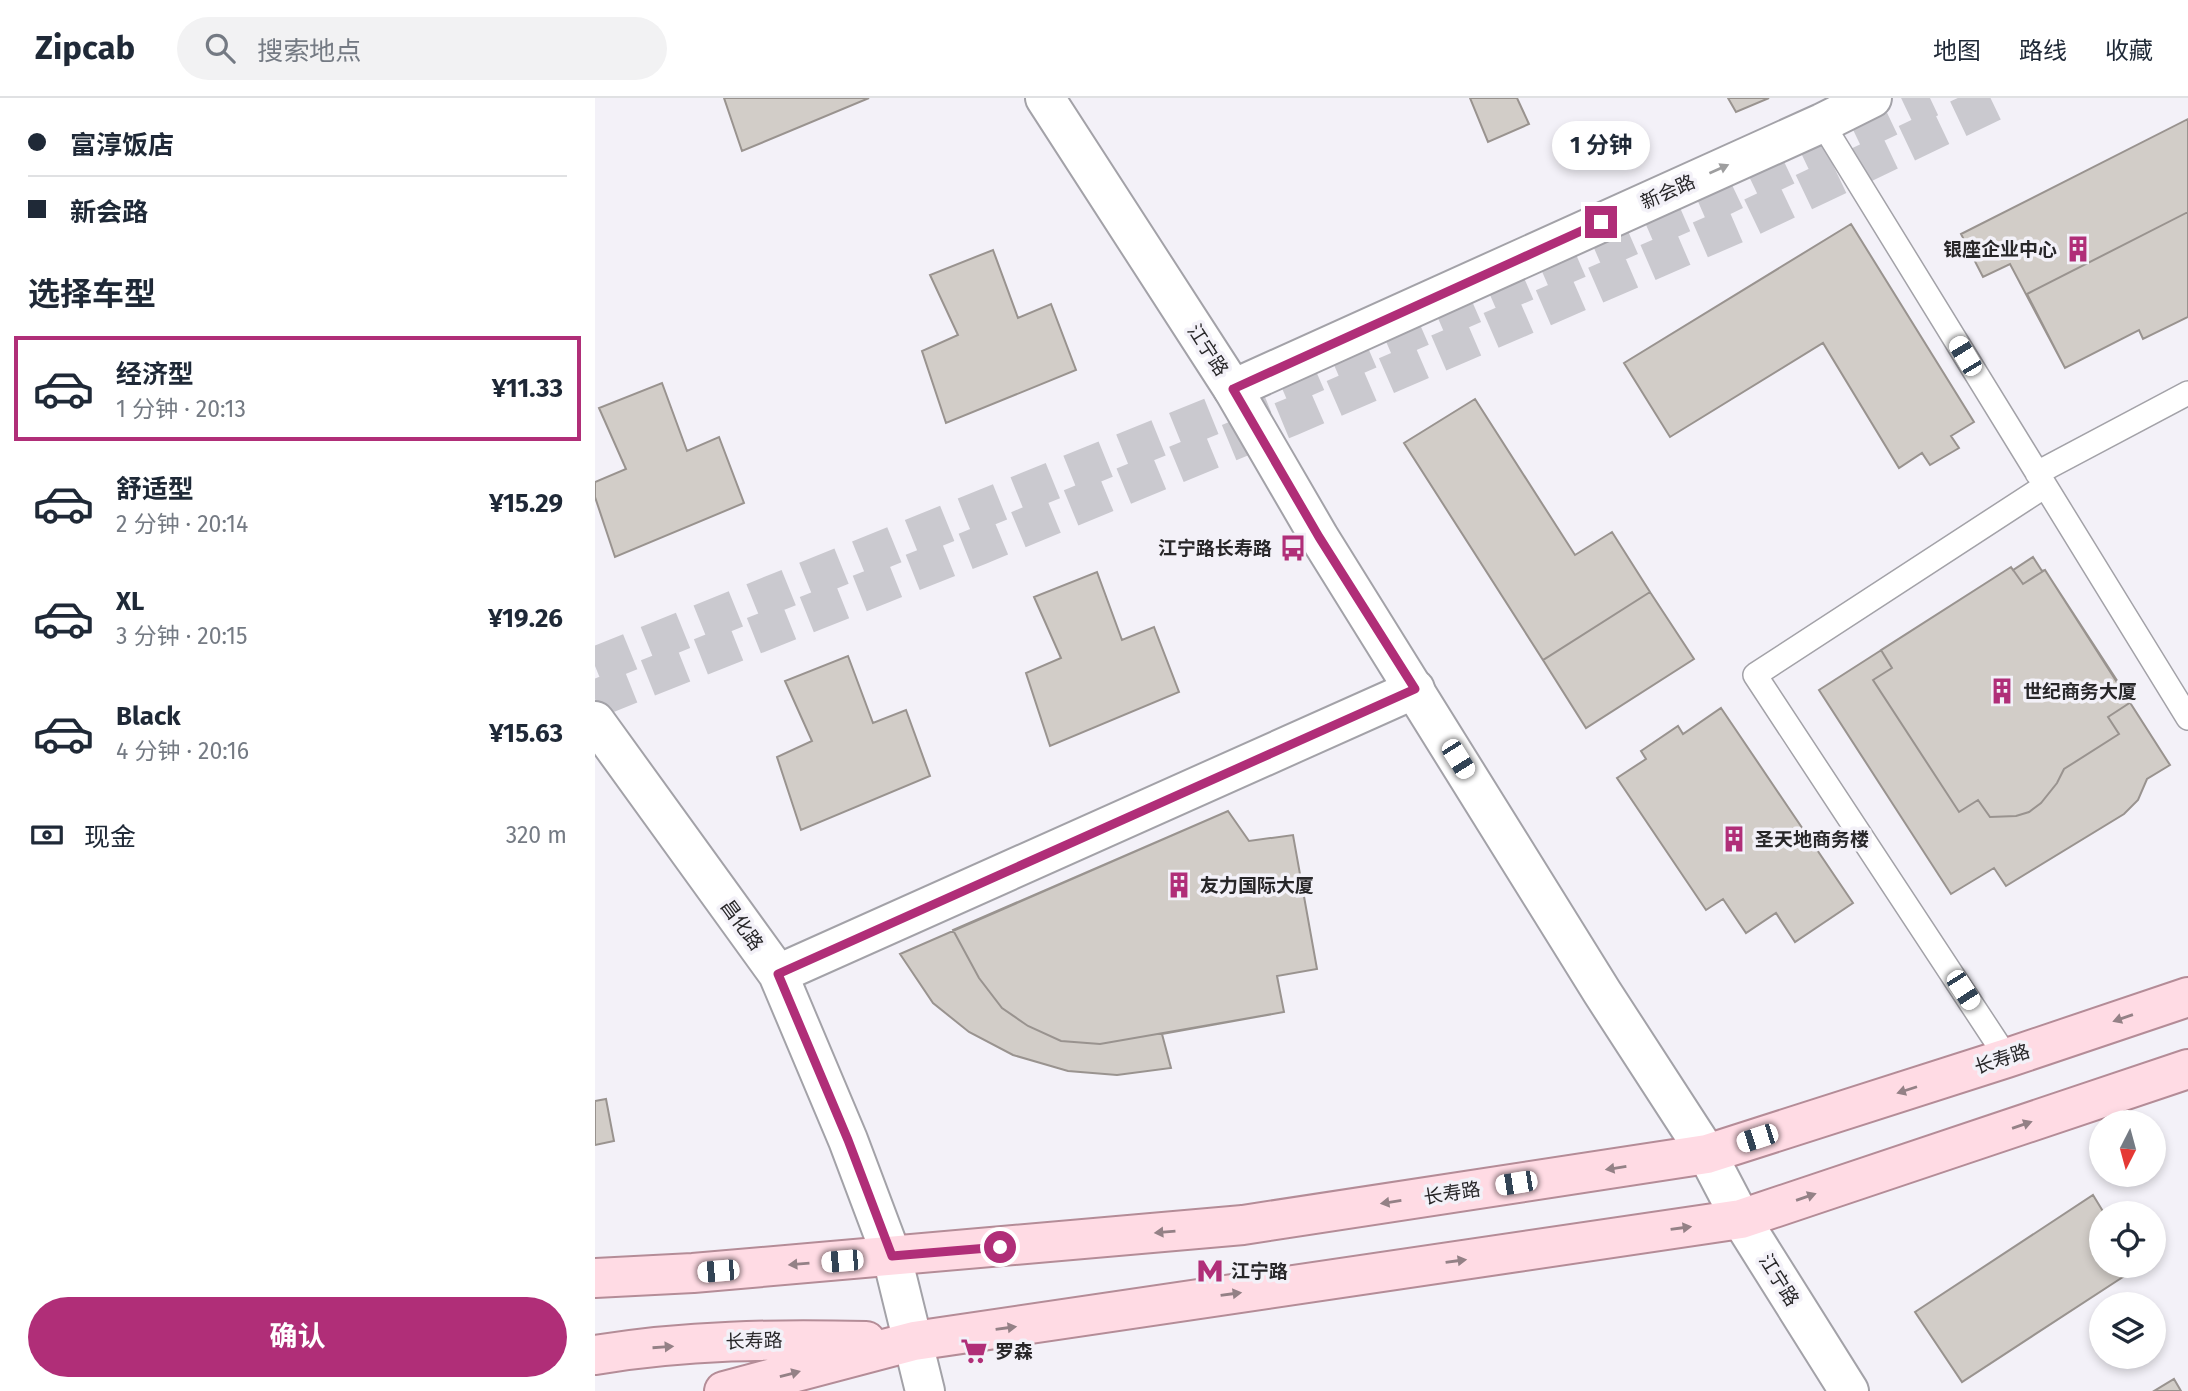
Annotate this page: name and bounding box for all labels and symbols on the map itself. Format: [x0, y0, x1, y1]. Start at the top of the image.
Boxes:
callout: 1 分钟 [1552, 121, 1650, 170]
one-way arrow [1709, 163, 1729, 175]
street label: 新会路 [1637, 170, 1699, 214]
route end [1585, 206, 1617, 238]
building icon: 银座企业中心 [2063, 234, 2093, 264]
place label: 银座企业中心 [1943, 238, 2057, 261]
street label: 江宁路 [1183, 320, 1233, 380]
car [1946, 333, 1985, 379]
bus stop icon: 江宁路长寿路 [1278, 533, 1308, 563]
place label: 江宁路长寿路 [1158, 537, 1272, 560]
building icon: 世纪商务大厦 [1987, 676, 2017, 706]
place label: 世纪商务大厦 [2023, 680, 2137, 703]
car [1438, 736, 1479, 782]
building icon: 圣天地商务楼 [1719, 824, 1749, 854]
place label: 圣天地商务楼 [1755, 828, 1869, 851]
building icon: 友力国际大厦 [1164, 870, 1194, 900]
place label: 友力国际大厦 [1200, 874, 1314, 897]
street label: 昌化路 [716, 895, 768, 955]
car [1943, 967, 1984, 1013]
one-way arrow [2113, 1014, 2134, 1024]
street label: 长寿路 [1971, 1039, 2033, 1079]
one-way arrow [1897, 1085, 1918, 1095]
north arrow [2089, 1110, 2167, 1186]
one-way arrow [2011, 1119, 2032, 1129]
car [1734, 1122, 1781, 1154]
one-way arrow [1605, 1163, 1627, 1174]
car [1494, 1169, 1539, 1197]
street label: 长寿路 [1422, 1177, 1482, 1209]
one-way arrow [1796, 1191, 1817, 1202]
one-way arrow [1380, 1197, 1402, 1208]
one-way arrow [1670, 1222, 1692, 1233]
one-way arrow [1154, 1227, 1176, 1238]
route start [984, 1231, 1016, 1263]
car [821, 1249, 864, 1273]
street label: 江宁路 [1754, 1250, 1804, 1310]
one-way arrow [1445, 1255, 1467, 1266]
metro station icon: 江宁路 [1195, 1256, 1225, 1286]
car [697, 1259, 740, 1283]
one-way arrow [788, 1259, 810, 1270]
place label: 江宁路 [1231, 1260, 1288, 1283]
one-way arrow [1220, 1289, 1242, 1300]
one-way arrow [995, 1322, 1017, 1333]
street label: 长寿路 [725, 1329, 783, 1353]
supermarket icon: 罗森 [959, 1336, 989, 1366]
place label: 罗森 [995, 1340, 1033, 1363]
one-way arrow [652, 1341, 674, 1352]
one-way arrow [780, 1368, 802, 1379]

